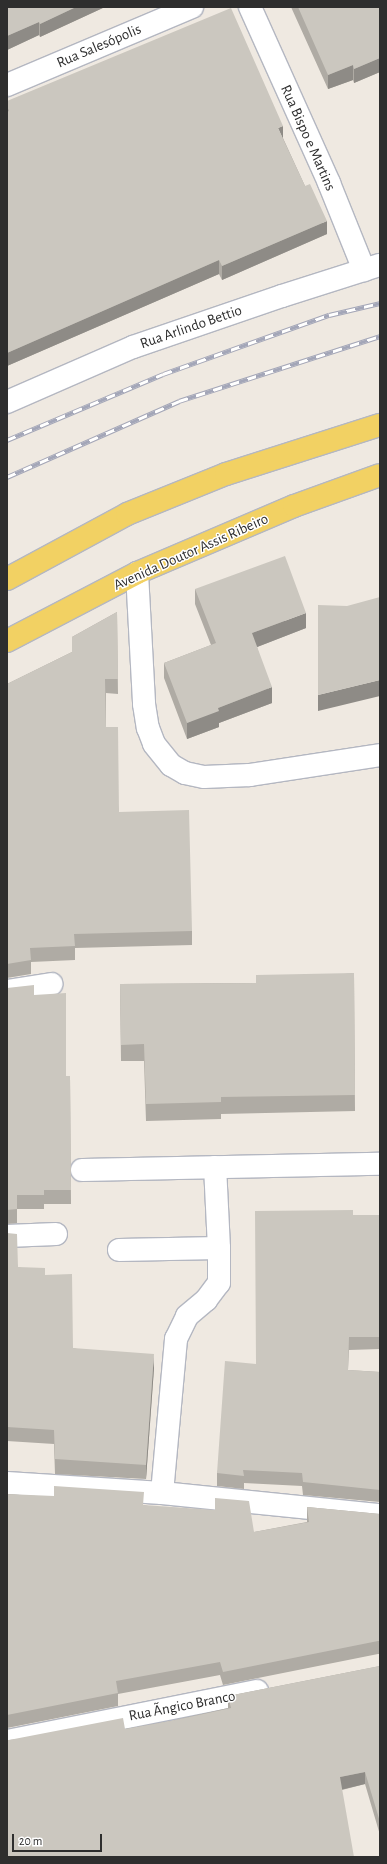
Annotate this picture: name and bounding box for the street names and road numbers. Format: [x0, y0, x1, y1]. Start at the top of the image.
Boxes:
street label: Rua Salesópolis [54, 20, 144, 72]
street label: Rua Bispo e Martins [277, 82, 339, 194]
street label: Rua Arlindo Bettio [138, 301, 244, 353]
street label: Avenida Doutor Assis Ribeiro [111, 510, 271, 594]
street label: Rua Ãngico Branco [127, 1687, 237, 1725]

